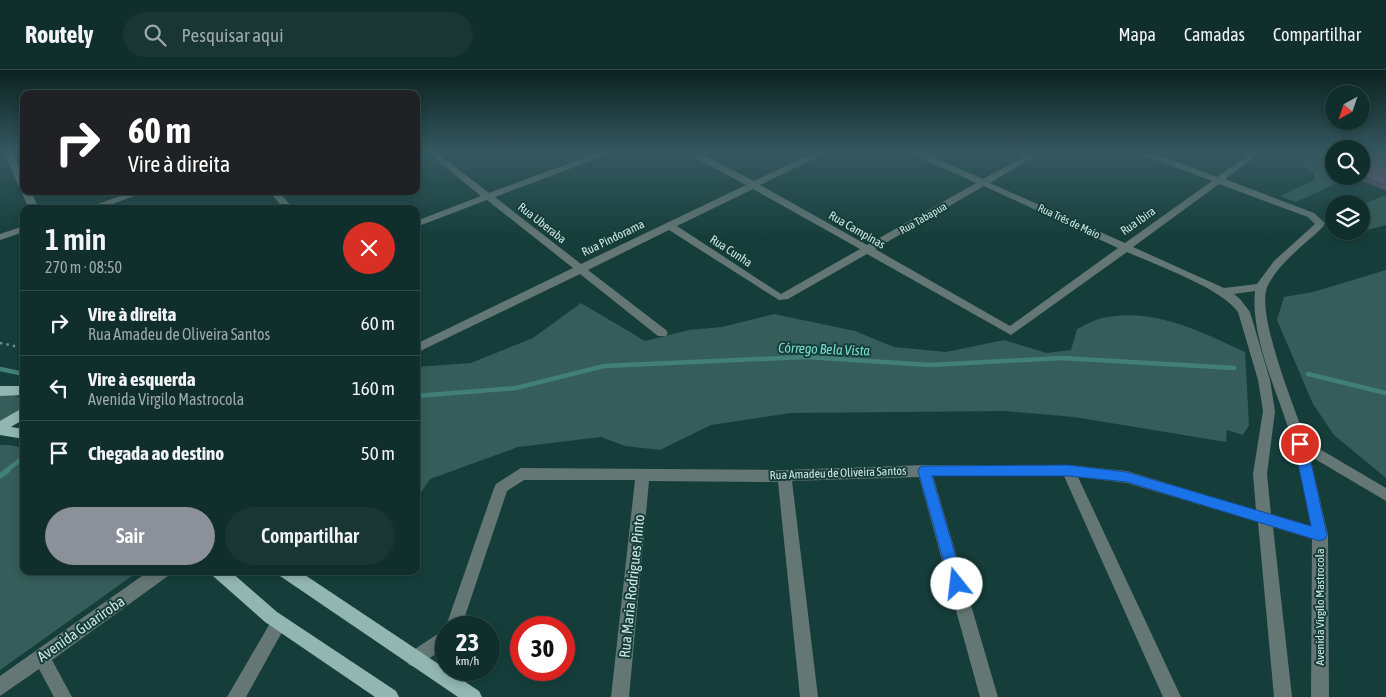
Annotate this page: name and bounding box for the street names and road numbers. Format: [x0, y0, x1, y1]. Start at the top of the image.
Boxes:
street label: Rua Uberaba [515, 200, 569, 246]
street label: Rua Tabapua [897, 200, 949, 236]
street label: Rua Três de Maio [1036, 201, 1102, 241]
street label: Rua Ibira [1118, 204, 1158, 238]
street label: Rua Campinas [826, 208, 888, 252]
street label: Rua Pindorama [580, 217, 646, 259]
street label: Rua Cunha [707, 232, 755, 270]
street label: Rua Amadeu de Oliveira Santos [769, 464, 907, 482]
street label: Rua Maria Rodrigues Pinto [616, 513, 647, 658]
street label: Avenida Virgílo Mastrocola [1313, 548, 1327, 666]
street label: Avenida Guariroba [34, 592, 128, 665]

